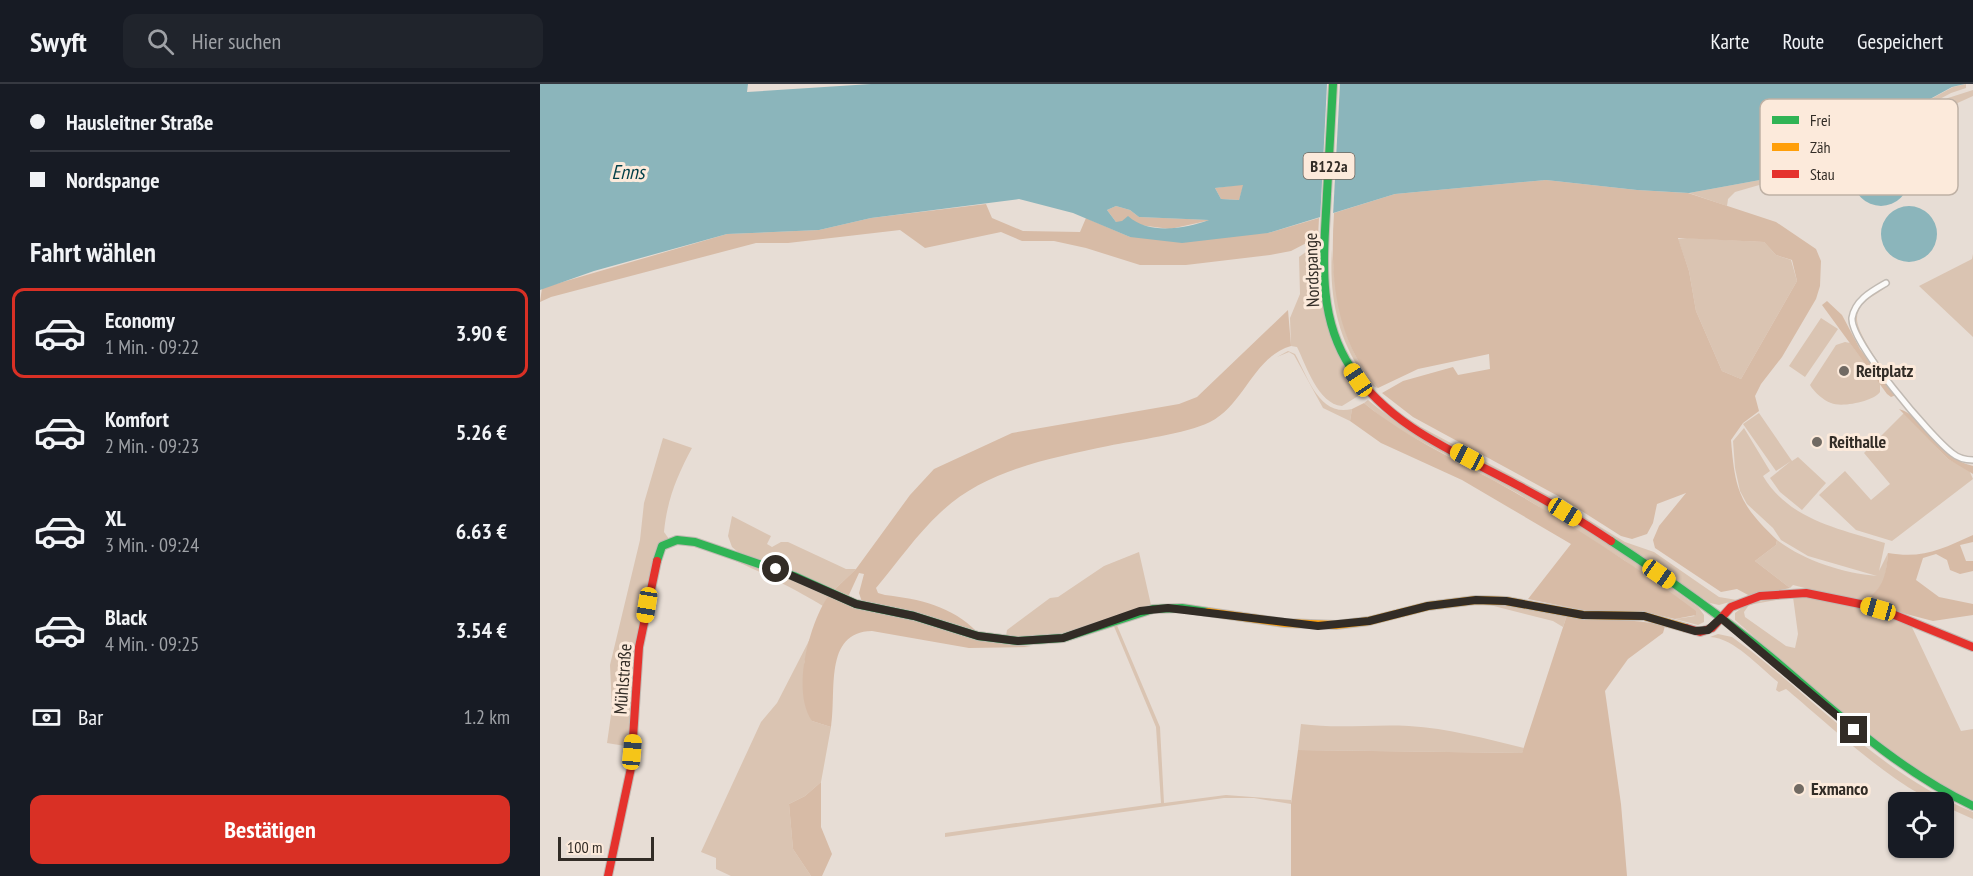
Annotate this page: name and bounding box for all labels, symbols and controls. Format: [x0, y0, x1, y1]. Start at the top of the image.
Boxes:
search box [123, 14, 543, 68]
text: Swyft [30, 23, 87, 60]
icon: search [144, 25, 177, 58]
text: Hier suchen [192, 27, 281, 55]
text: Karte [1711, 28, 1749, 55]
text: Route [1782, 28, 1824, 55]
text: Gespeichert [1857, 28, 1943, 55]
legend [1760, 99, 1958, 195]
text: Hausleitner Straße [66, 108, 213, 136]
text: Frei [1810, 110, 1831, 130]
text: Zäh [1810, 137, 1830, 157]
road number: B122a [1304, 153, 1354, 179]
water label: Enns [612, 159, 647, 185]
text: Stau [1810, 164, 1835, 184]
text: Nordspange [66, 166, 160, 194]
street label: Nordspange [1299, 232, 1324, 308]
text: Fahrt wählen [30, 235, 156, 269]
icon: car [33, 306, 87, 360]
text: Economy [105, 306, 175, 334]
text: 3.90 € [456, 319, 507, 347]
text: 1 Min. · 09:22 [105, 334, 199, 360]
place label: Reitplatz [1856, 359, 1913, 382]
car [1340, 360, 1376, 400]
marker: Reitplatz [1837, 364, 1851, 378]
icon: car [33, 405, 87, 459]
text: Komfort [105, 405, 169, 433]
text: 5.26 € [456, 418, 507, 446]
place label: Reithalle [1829, 430, 1887, 453]
text: 2 Min. · 09:23 [105, 433, 199, 459]
marker: Reithalle [1810, 435, 1824, 449]
car [1447, 441, 1487, 473]
car [1545, 495, 1585, 529]
icon: car [33, 504, 87, 558]
text: XL [105, 504, 126, 532]
text: 6.63 € [456, 517, 507, 545]
text: 3 Min. · 09:24 [105, 532, 199, 558]
route start [762, 555, 789, 582]
car [1639, 556, 1679, 592]
car [635, 586, 659, 624]
car [1858, 595, 1898, 623]
icon: car [33, 603, 87, 657]
text: Black [105, 603, 147, 631]
text: 3.54 € [456, 616, 507, 644]
text: 4 Min. · 09:25 [105, 631, 199, 657]
street label: Mühlstraße [609, 643, 636, 715]
icon: cash [30, 701, 63, 734]
text: Bar [78, 703, 103, 731]
text: 1.2 km [463, 704, 510, 730]
route end [1840, 716, 1867, 743]
car [621, 733, 643, 771]
place label: Exmanco [1811, 777, 1868, 800]
marker: Exmanco [1792, 782, 1806, 796]
map controls [1888, 792, 1954, 858]
button: locate [1888, 792, 1954, 858]
button: Bestätigen [30, 795, 510, 864]
scale bar [558, 834, 654, 862]
text: 100 m [567, 837, 602, 857]

